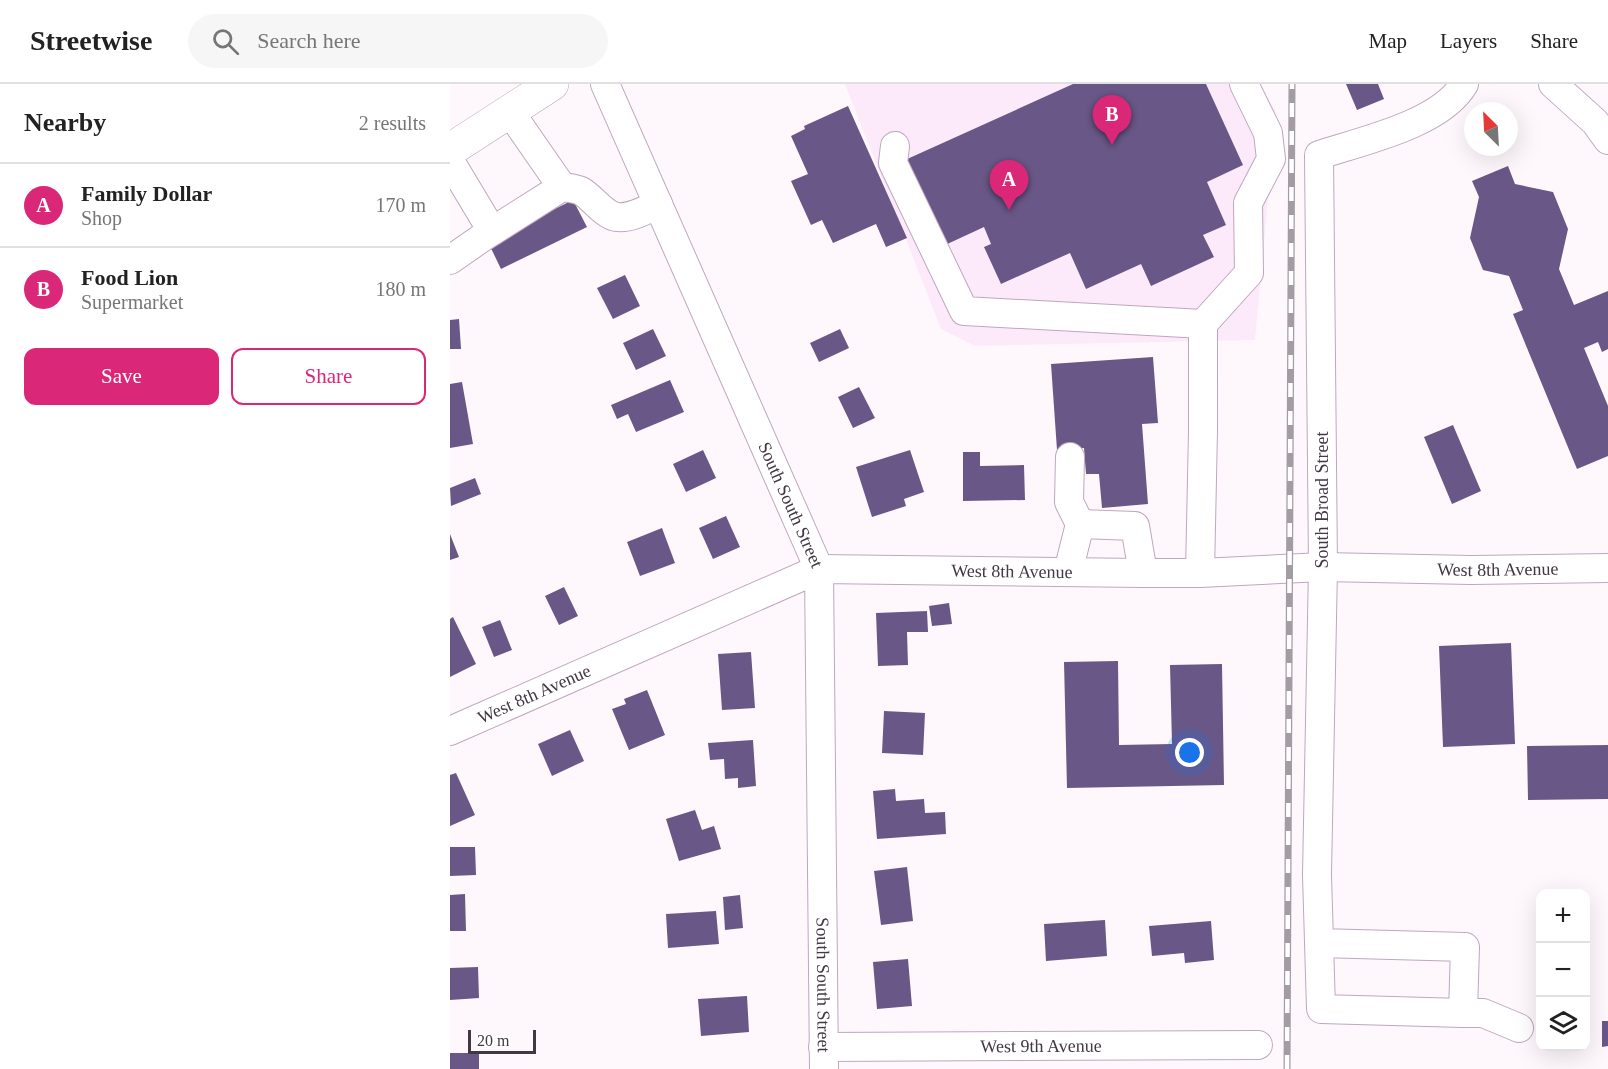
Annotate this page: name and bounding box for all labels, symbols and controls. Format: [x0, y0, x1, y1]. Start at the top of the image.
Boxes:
search box [188, 14, 608, 68]
text: Streetwise [30, 25, 152, 56]
icon: search [209, 25, 242, 58]
text: Search here [257, 28, 361, 53]
text: Map [1369, 29, 1407, 53]
text: Layers [1440, 29, 1497, 53]
text: Share [1530, 29, 1578, 53]
pin: B [1092, 95, 1132, 145]
north arrow [1464, 102, 1518, 156]
text: Nearby [24, 108, 106, 137]
text: 2 results [359, 112, 426, 134]
pin: A [990, 160, 1028, 210]
text: Family Dollar [81, 181, 212, 206]
text: A [36, 194, 51, 216]
text: 170 m [375, 194, 426, 216]
text: Shop [81, 207, 122, 229]
text: Food Lion [81, 265, 178, 290]
text: B [37, 278, 50, 300]
text: 180 m [375, 278, 426, 300]
text: Supermarket [81, 291, 183, 313]
button: Save [24, 348, 219, 405]
button: Share [231, 348, 426, 405]
street label: South Broad Street [1312, 432, 1332, 569]
street label: South South Street [754, 439, 827, 571]
street label: West 8th Avenue [1437, 559, 1559, 580]
street label: West 8th Avenue [951, 561, 1073, 582]
street label: West 8th Avenue [475, 660, 594, 728]
your location [1175, 738, 1204, 767]
map controls [1536, 889, 1590, 1051]
button: + [1536, 889, 1590, 943]
street label: South South Street [812, 917, 834, 1053]
button: − [1536, 943, 1590, 997]
button: layers [1536, 997, 1590, 1051]
scale bar [468, 1027, 536, 1054]
text: 20 m [477, 1032, 509, 1049]
street label: West 9th Avenue [980, 1036, 1102, 1056]

